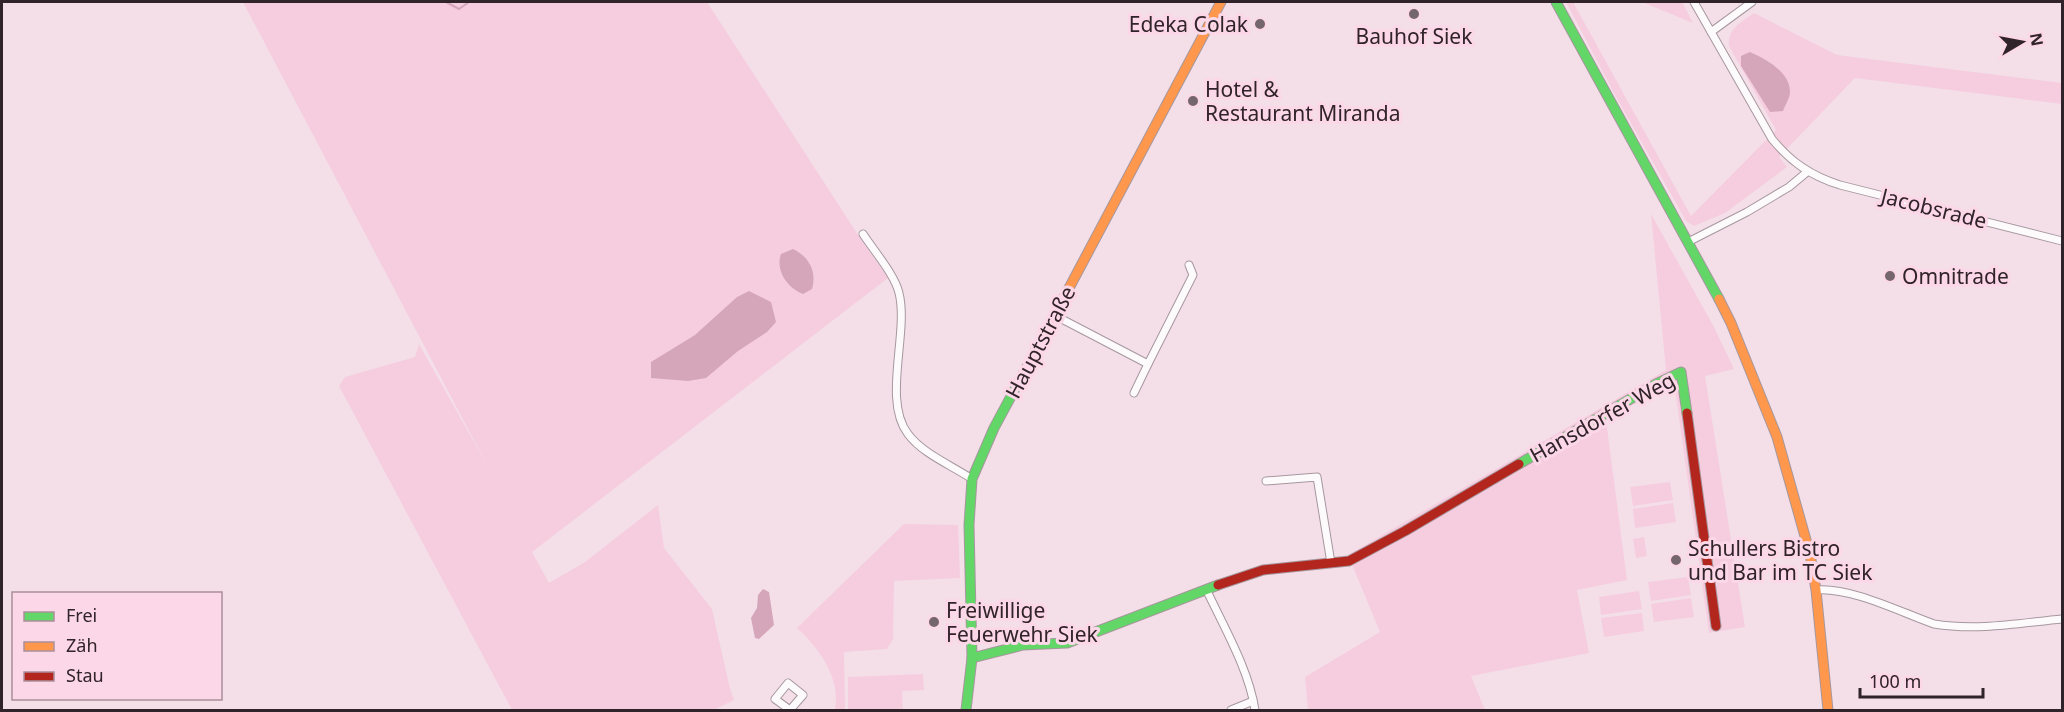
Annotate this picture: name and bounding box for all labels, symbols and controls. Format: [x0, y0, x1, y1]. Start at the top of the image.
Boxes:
marker: Bauhof Siek [1407, 7, 1421, 21]
place label: Edeka Colak [1129, 10, 1249, 38]
north arrow [1992, 12, 2052, 72]
marker: Edeka Colak [1253, 17, 1267, 31]
place label: Bauhof Siek [1356, 22, 1473, 50]
text: N [2025, 31, 2049, 48]
place label: Hotel & Restaurant Miranda [1205, 75, 1401, 127]
marker: Hotel & Restaurant Miranda [1186, 94, 1200, 108]
street label: Jacobsrade [1876, 181, 1990, 235]
place label: Omnitrade [1902, 262, 2009, 290]
marker: Omnitrade [1883, 269, 1897, 283]
street label: Hauptstraße [999, 281, 1081, 403]
street label: Hansdorfer Weg [1524, 366, 1680, 468]
place label: Schullers Bistro und Bar im TC Siek [1688, 534, 1873, 586]
marker: Schullers Bistro und Bar im TC Siek [1669, 553, 1683, 567]
legend [12, 592, 222, 700]
place label: Freiwillige Feuerwehr Siek [946, 596, 1098, 648]
text: Frei [66, 603, 97, 627]
marker: Freiwillige Feuerwehr Siek [927, 615, 941, 629]
text: Zäh [66, 633, 98, 657]
scale bar [1860, 661, 1983, 699]
text: Stau [66, 663, 104, 687]
text: 100 m [1869, 669, 1921, 693]

